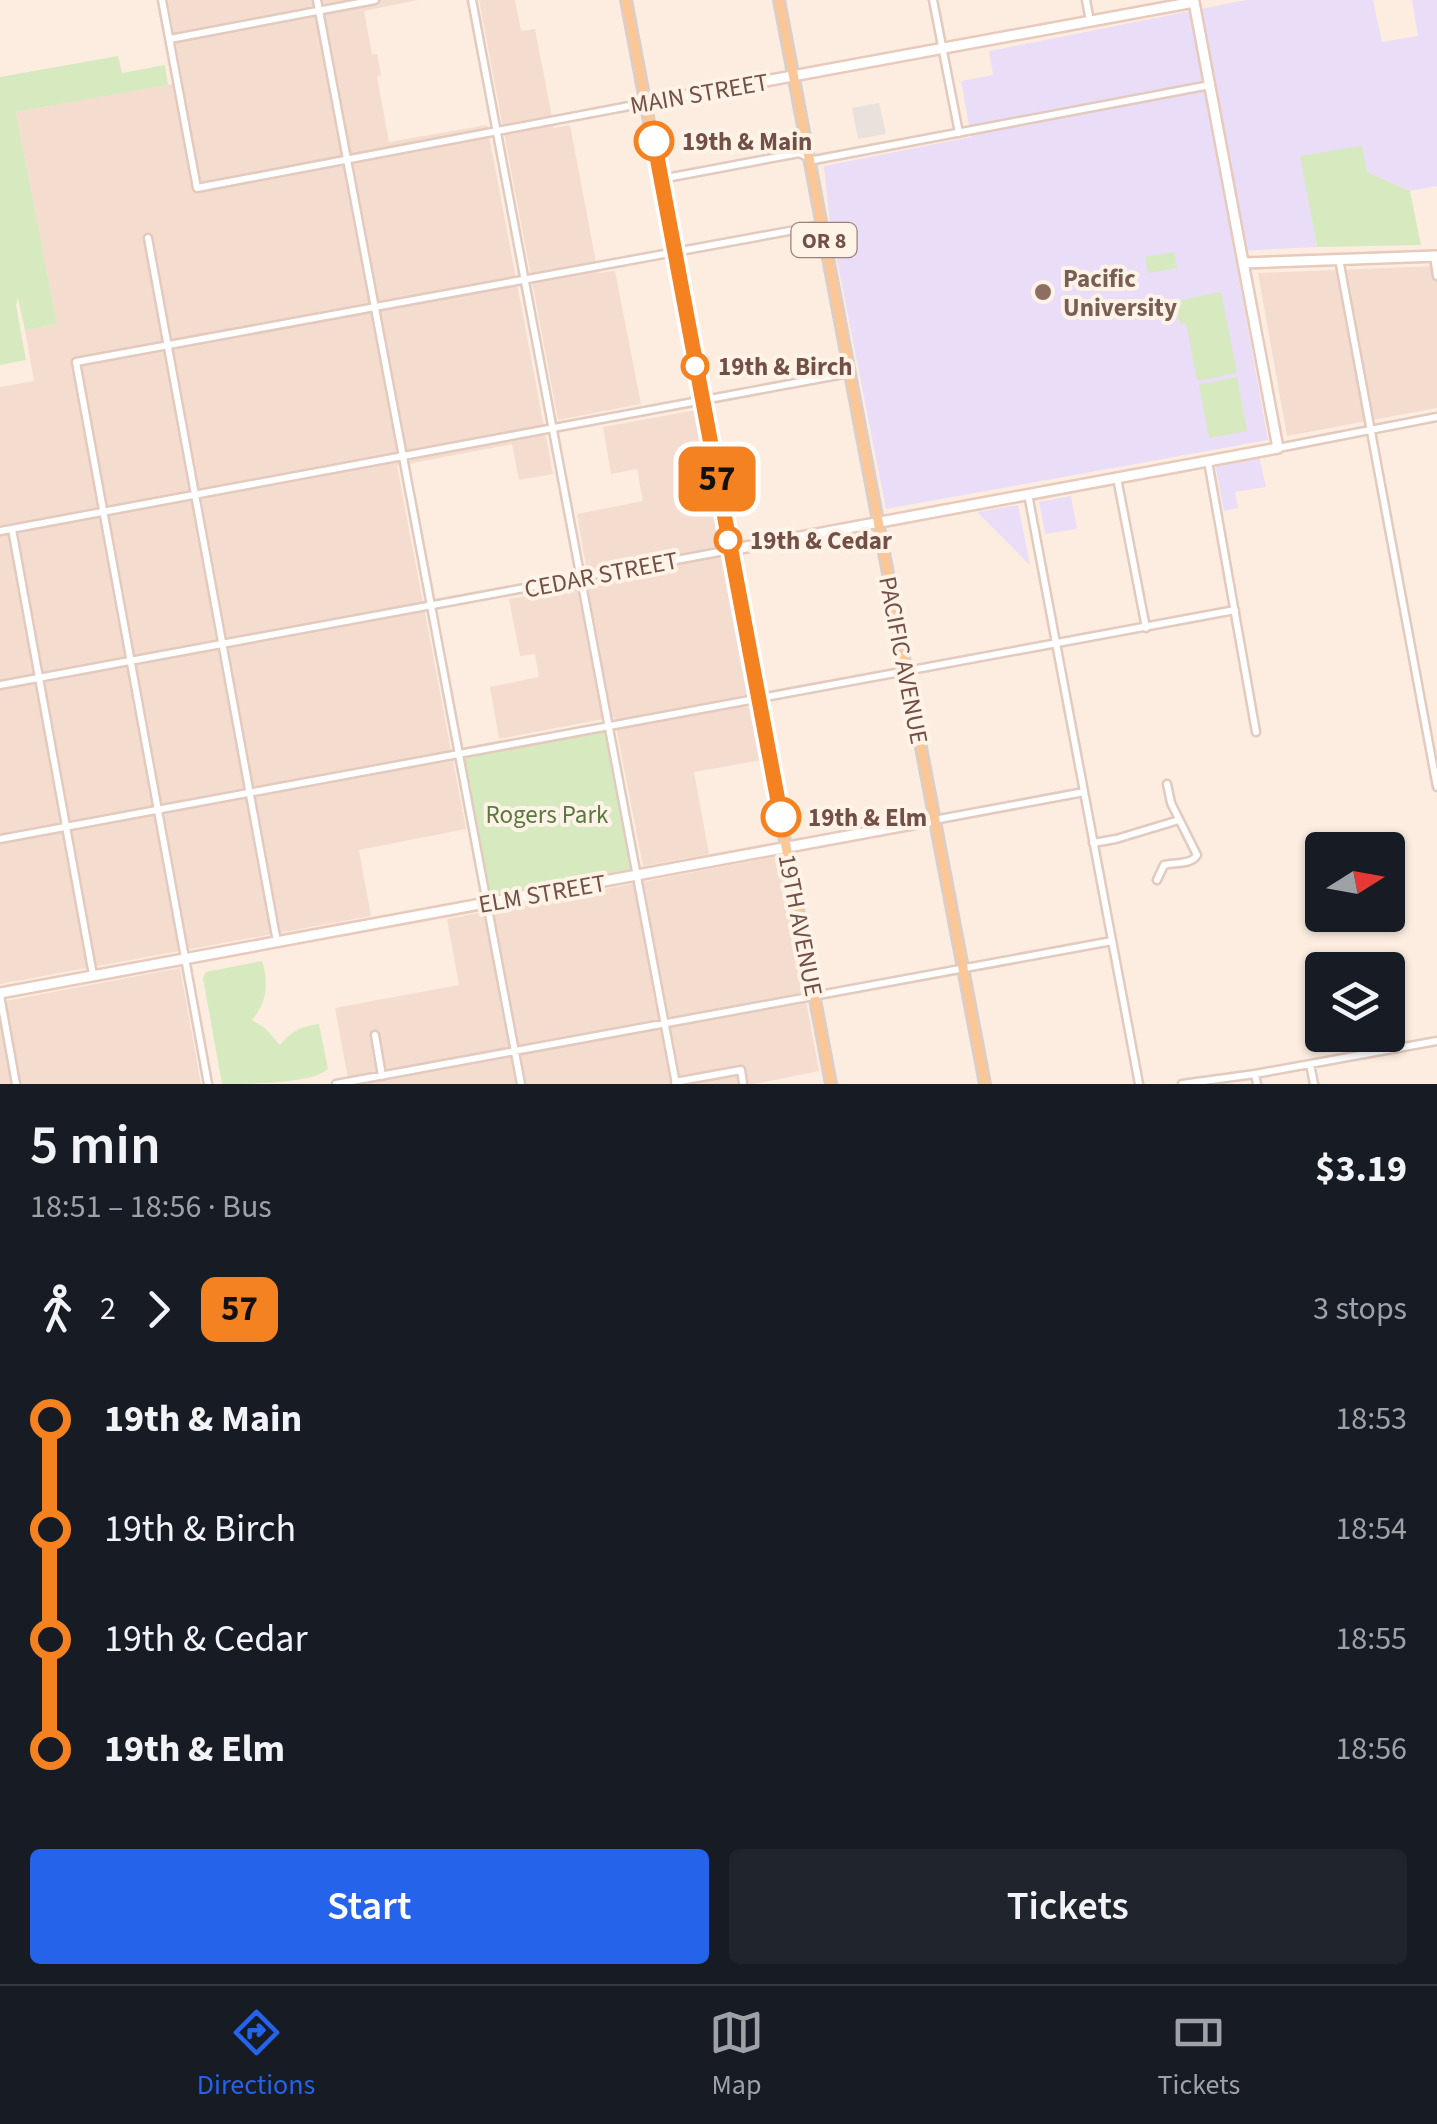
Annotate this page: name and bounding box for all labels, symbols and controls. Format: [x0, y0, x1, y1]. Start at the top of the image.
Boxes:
street label: MAIN STREET [627, 64, 771, 124]
marker: 19th & Main [635, 122, 673, 160]
place label: 19th & Main [682, 124, 812, 160]
road number: OR 8 [792, 223, 856, 257]
place label: Pacific University [1063, 261, 1177, 326]
marker: Pacific University [1032, 281, 1054, 303]
place label: 19th & Birch [718, 349, 853, 385]
marker: 19th & Birch [682, 353, 708, 379]
line badge: 57 [672, 446, 762, 512]
text: 57 [699, 454, 735, 504]
place label: 19th & Cedar [750, 523, 892, 559]
marker: 19th & Cedar [715, 527, 741, 553]
street label: CEDAR STREET [521, 542, 681, 607]
street label: PACIFIC AVENUE [869, 573, 937, 747]
park label: Rogers Park [486, 797, 609, 833]
marker: 19th & Elm [762, 798, 800, 836]
place label: 19th & Elm [808, 800, 927, 836]
north arrow [1305, 832, 1405, 932]
map controls [1305, 832, 1405, 1052]
street label: 19TH AVENUE [769, 851, 831, 999]
street label: ELM STREET [476, 865, 609, 923]
button: layers [1305, 952, 1405, 1052]
text: 5 min [30, 1107, 161, 1185]
text: $3.19 [1315, 1142, 1407, 1196]
text: 18:51 – 18:56 · Bus [30, 1184, 272, 1230]
icon: walk [30, 1282, 85, 1337]
icon: forward [131, 1282, 186, 1337]
text: 57 [221, 1284, 258, 1334]
text: 2 [100, 1286, 116, 1332]
text: 3 stops [1313, 1286, 1407, 1332]
text: 19th & Main [104, 1392, 302, 1446]
text: 18:53 [1335, 1396, 1407, 1442]
text: 19th & Birch [104, 1502, 296, 1556]
text: 18:54 [1335, 1506, 1407, 1552]
text: 19th & Cedar [104, 1612, 308, 1666]
text: 18:55 [1335, 1616, 1407, 1662]
text: 19th & Elm [104, 1722, 285, 1776]
text: 18:56 [1335, 1726, 1407, 1772]
button: Start [30, 1849, 709, 1964]
button: Tickets [729, 1849, 1407, 1964]
tab: Directions [197, 2005, 315, 2105]
tab: Map [709, 2005, 764, 2105]
tab: Tickets [1158, 2005, 1240, 2105]

